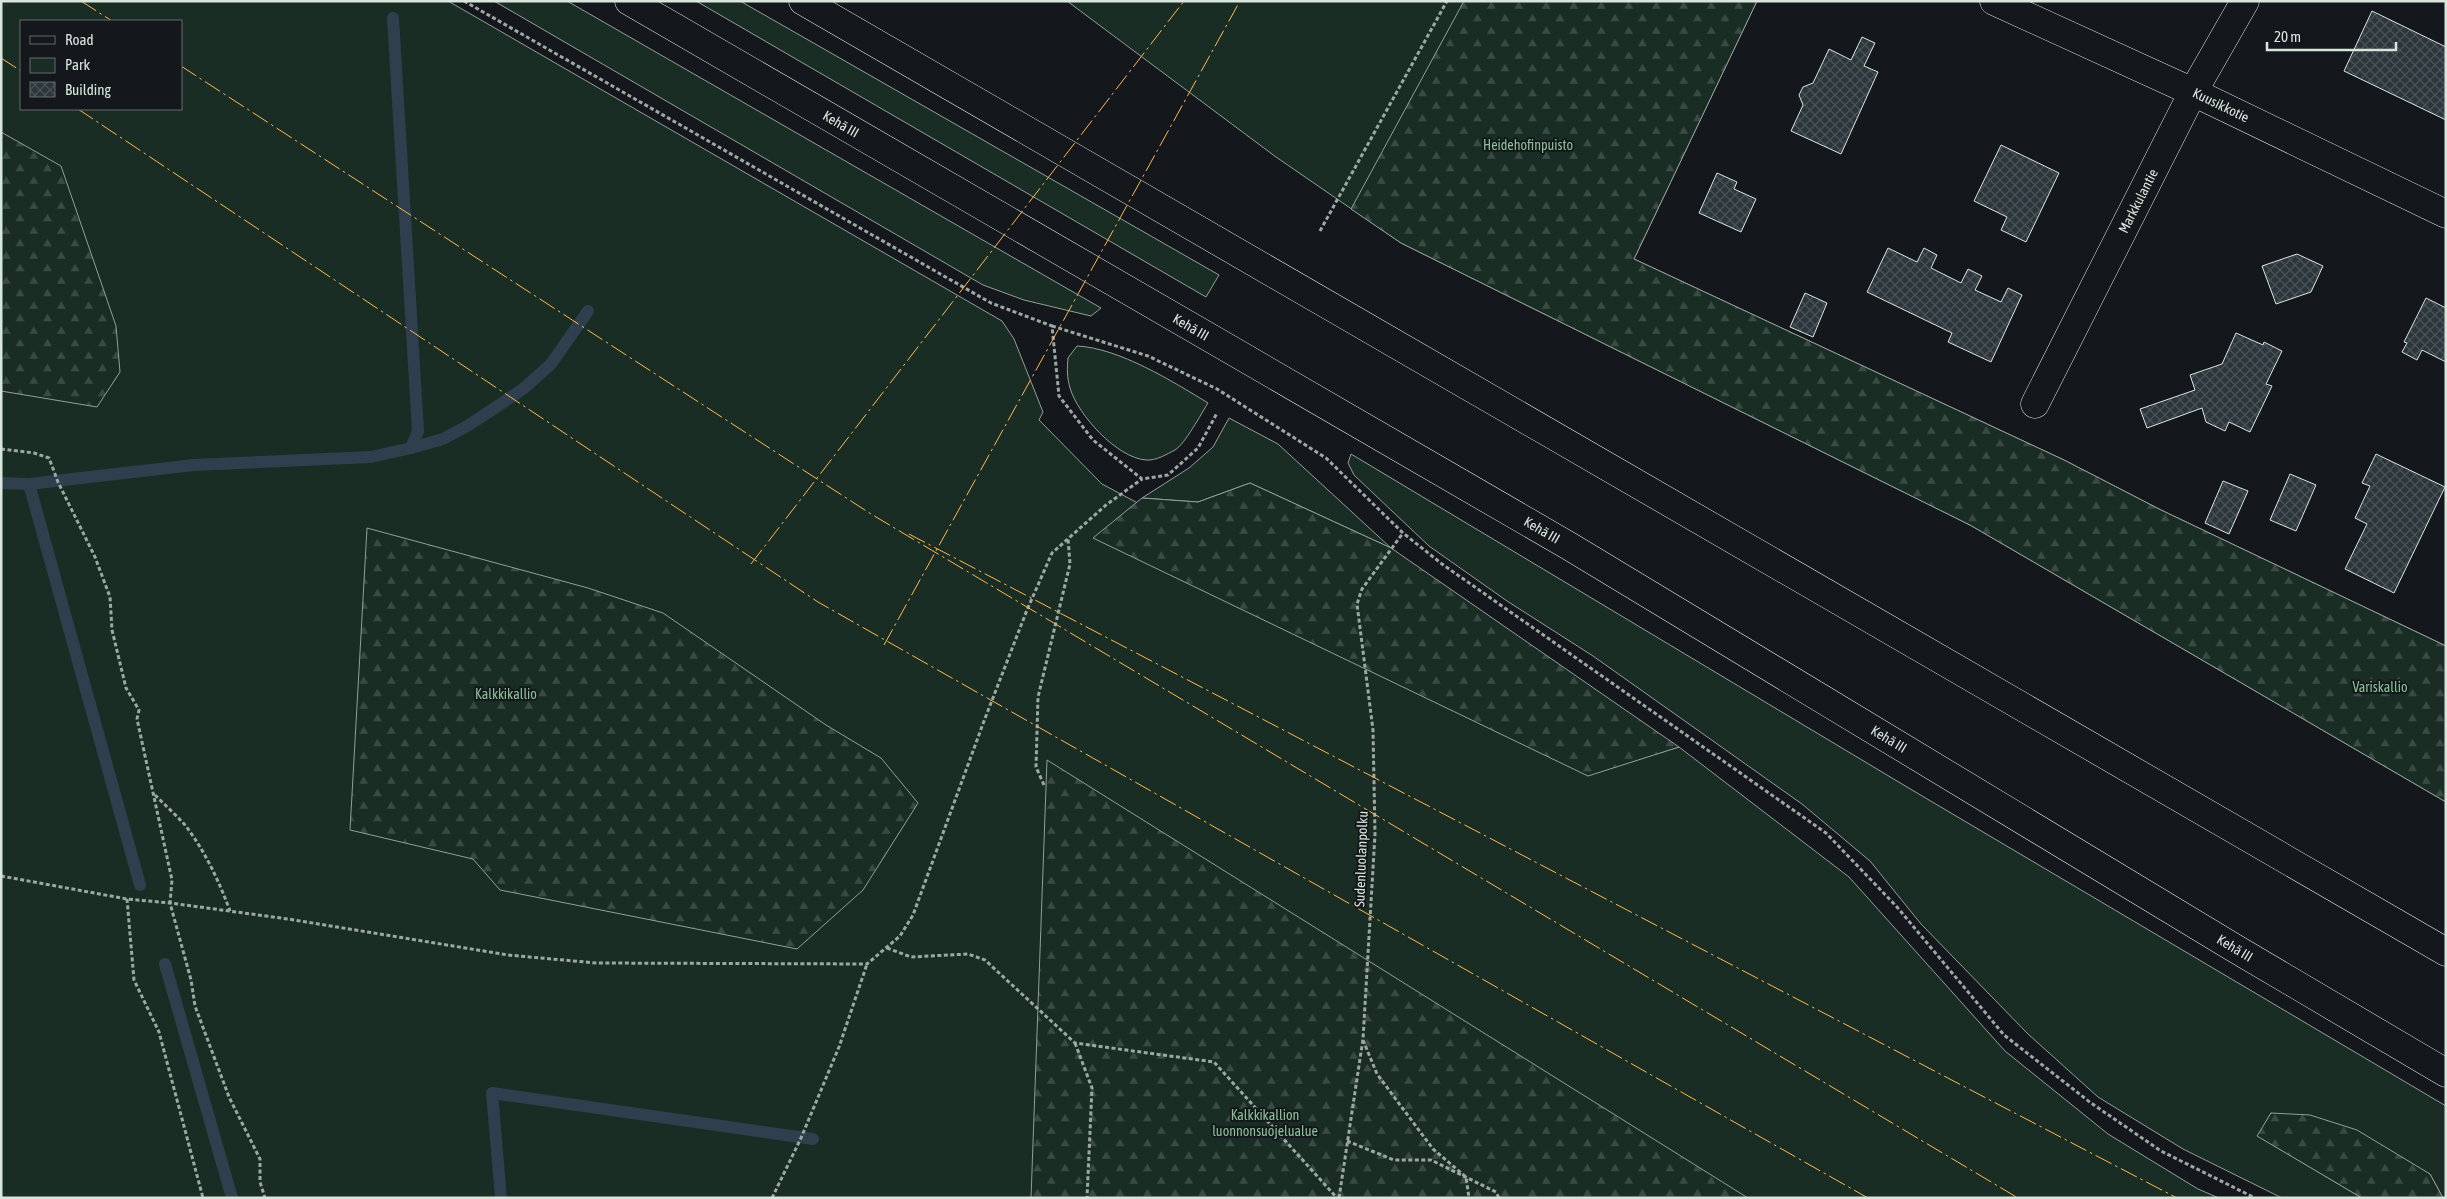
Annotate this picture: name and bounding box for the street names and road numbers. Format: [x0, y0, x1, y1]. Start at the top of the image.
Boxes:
street label: Kuusikkotie [2190, 85, 2252, 125]
street label: Kehä III [820, 107, 862, 141]
street label: Markkulantie [2115, 166, 2161, 236]
street label: Kehä III [1170, 310, 1212, 344]
street label: Kehä III [1521, 513, 1563, 547]
street label: Kehä III [1868, 722, 1910, 756]
street label: Sudenluolanpolku [1351, 811, 1371, 907]
street label: Kehä III [2214, 931, 2256, 965]

